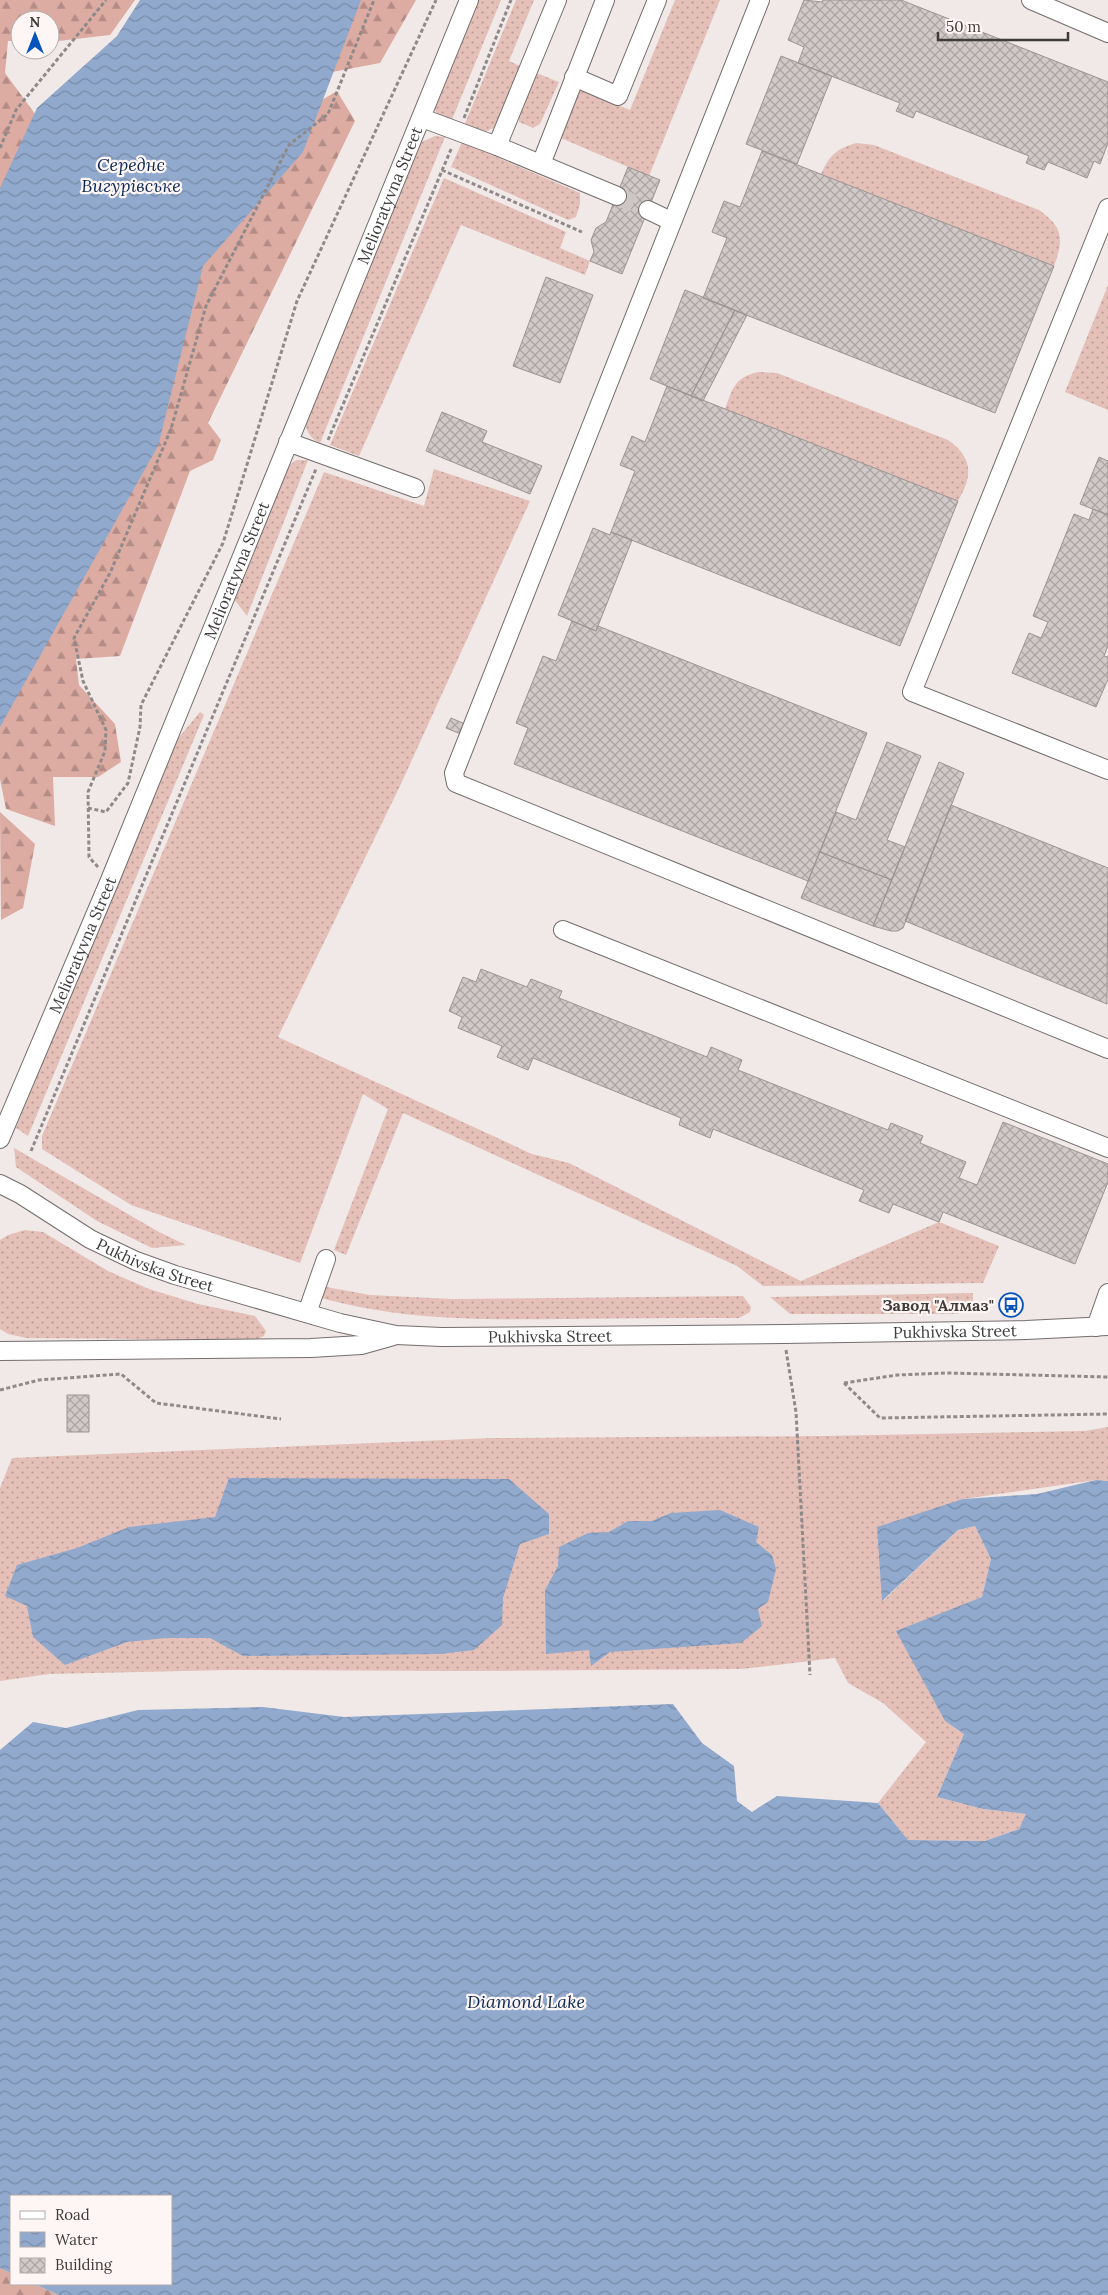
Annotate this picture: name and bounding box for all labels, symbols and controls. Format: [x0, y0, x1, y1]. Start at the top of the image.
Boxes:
north arrow [10, 10, 60, 60]
scale bar [938, 10, 1068, 42]
text: N [30, 13, 41, 31]
text: 50 m [946, 17, 981, 36]
street label: Melioratyvna Street [352, 123, 427, 267]
water label: Середнє Вигурівське [81, 153, 181, 197]
street label: Melioratyvna Street [199, 498, 274, 642]
street label: Melioratyvna Street [45, 873, 121, 1016]
street label: Pukhivska Street [93, 1234, 217, 1296]
bus stop icon: Завод "Алмаз" [998, 1292, 1024, 1318]
place label: Завод "Алмаз" [882, 1295, 994, 1315]
street label: Pukhivska Street [893, 1320, 1018, 1342]
street label: Pukhivska Street [488, 1326, 613, 1347]
water label: Diamond Lake [467, 1990, 585, 2013]
legend [10, 2195, 172, 2285]
text: Road [55, 2205, 90, 2224]
text: Water [55, 2230, 98, 2249]
text: Building [55, 2255, 113, 2274]

